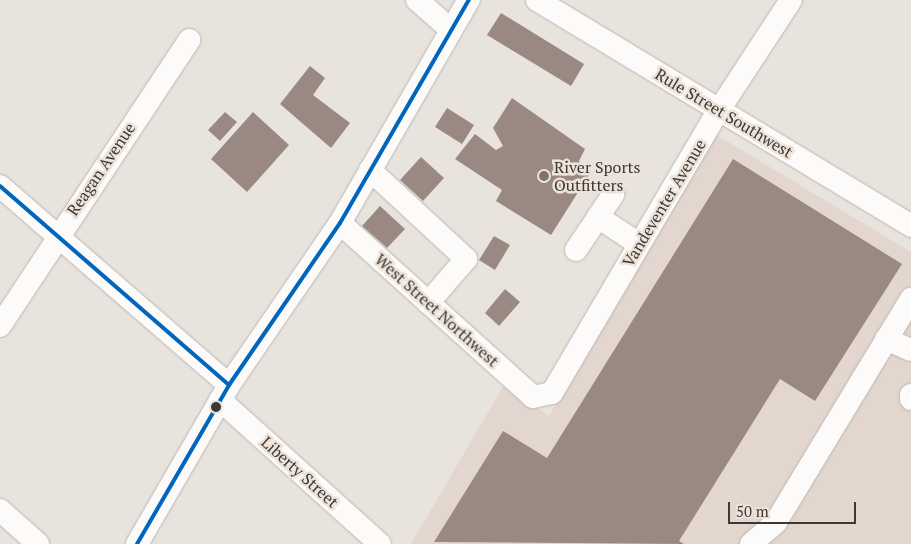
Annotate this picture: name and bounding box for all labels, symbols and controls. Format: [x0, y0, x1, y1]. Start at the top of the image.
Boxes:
street label: Rule Street Southwest [652, 64, 796, 162]
street label: Reagan Avenue [63, 119, 139, 219]
street label: Vandeventer Avenue [618, 136, 710, 270]
place label: River Sports Outfitters [554, 157, 640, 195]
marker: River Sports Outfitters [538, 170, 550, 182]
street label: West Street Northwest [371, 249, 503, 371]
unlabelled marker [211, 402, 221, 412]
street label: Liberty Street [258, 432, 342, 512]
scale bar [731, 492, 858, 524]
text: 50 m [736, 501, 769, 521]

